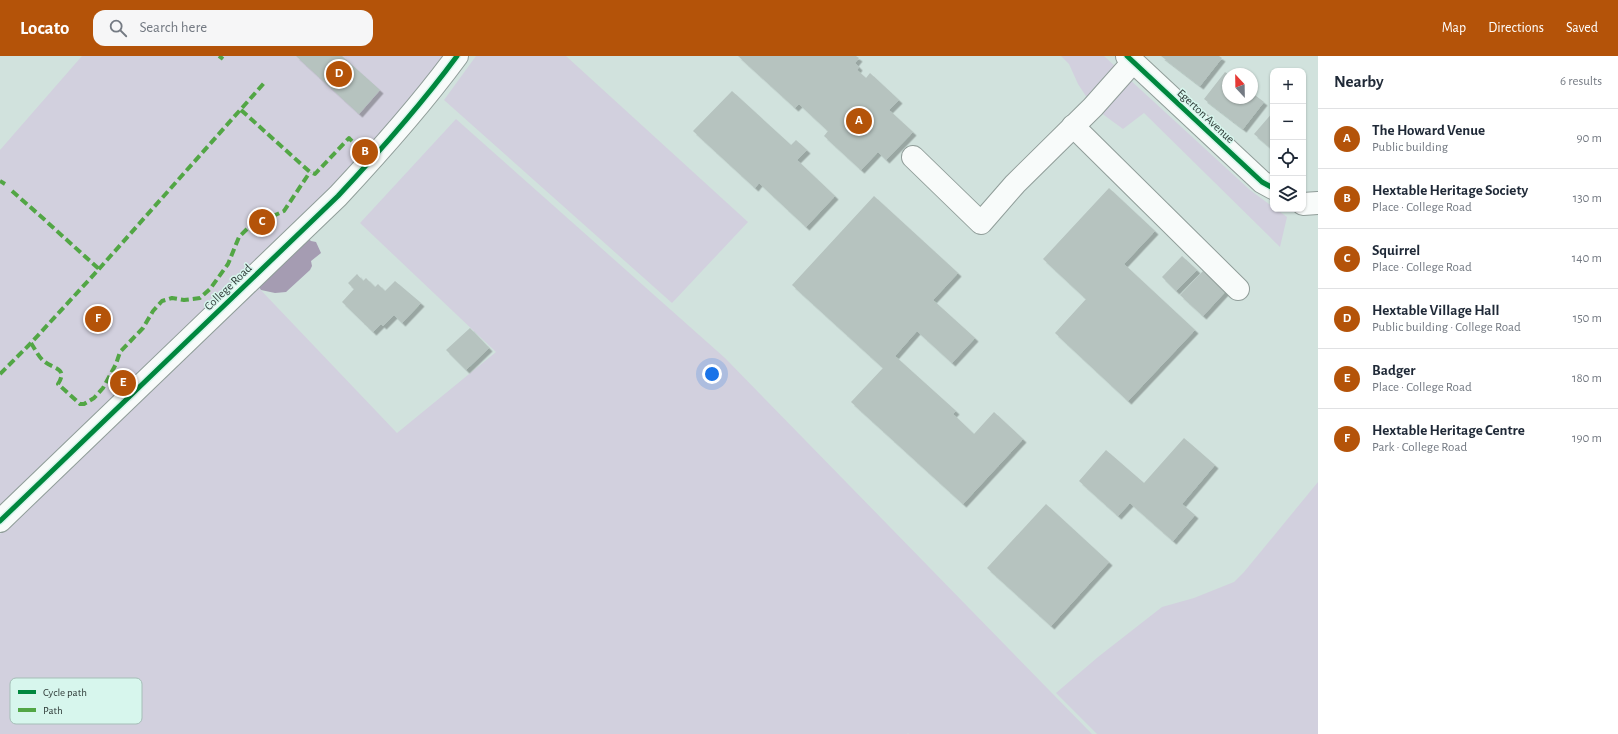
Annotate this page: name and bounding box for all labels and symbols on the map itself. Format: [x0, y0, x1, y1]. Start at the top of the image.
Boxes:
pin: D [326, 59, 352, 89]
north arrow [1222, 68, 1258, 104]
street label: Egerton Avenue [1175, 87, 1237, 145]
pin: A [846, 106, 872, 136]
pin: B [352, 137, 378, 167]
pin: C [249, 207, 275, 237]
street label: College Road [202, 262, 254, 312]
pin: F [85, 304, 111, 334]
your location [702, 364, 722, 384]
pin: E [110, 368, 136, 398]
legend [10, 678, 142, 724]
text: Cycle path [43, 687, 87, 698]
text: Path [43, 705, 63, 716]

